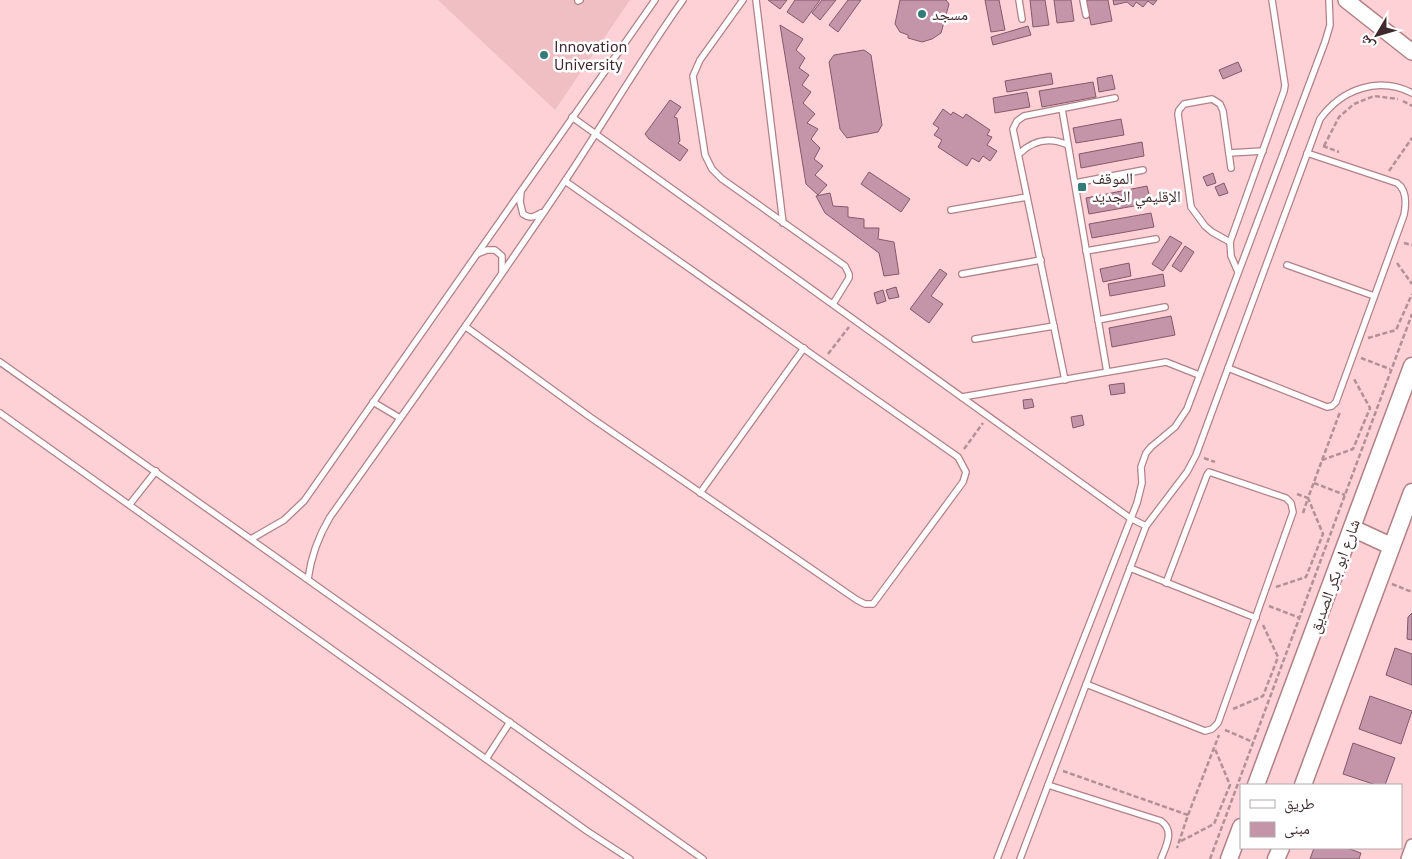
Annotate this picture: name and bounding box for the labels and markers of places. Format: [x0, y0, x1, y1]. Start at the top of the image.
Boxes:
place label: مسجد [932, 4, 968, 24]
marker: مسجد [916, 8, 928, 20]
place label: Innovation University [554, 36, 627, 74]
marker: Innovation University [538, 49, 550, 61]
place label: الموقف الإقليمي الجديد [1092, 168, 1181, 209]
marker: الموقف الإقليمي الجديد [1076, 181, 1088, 193]

